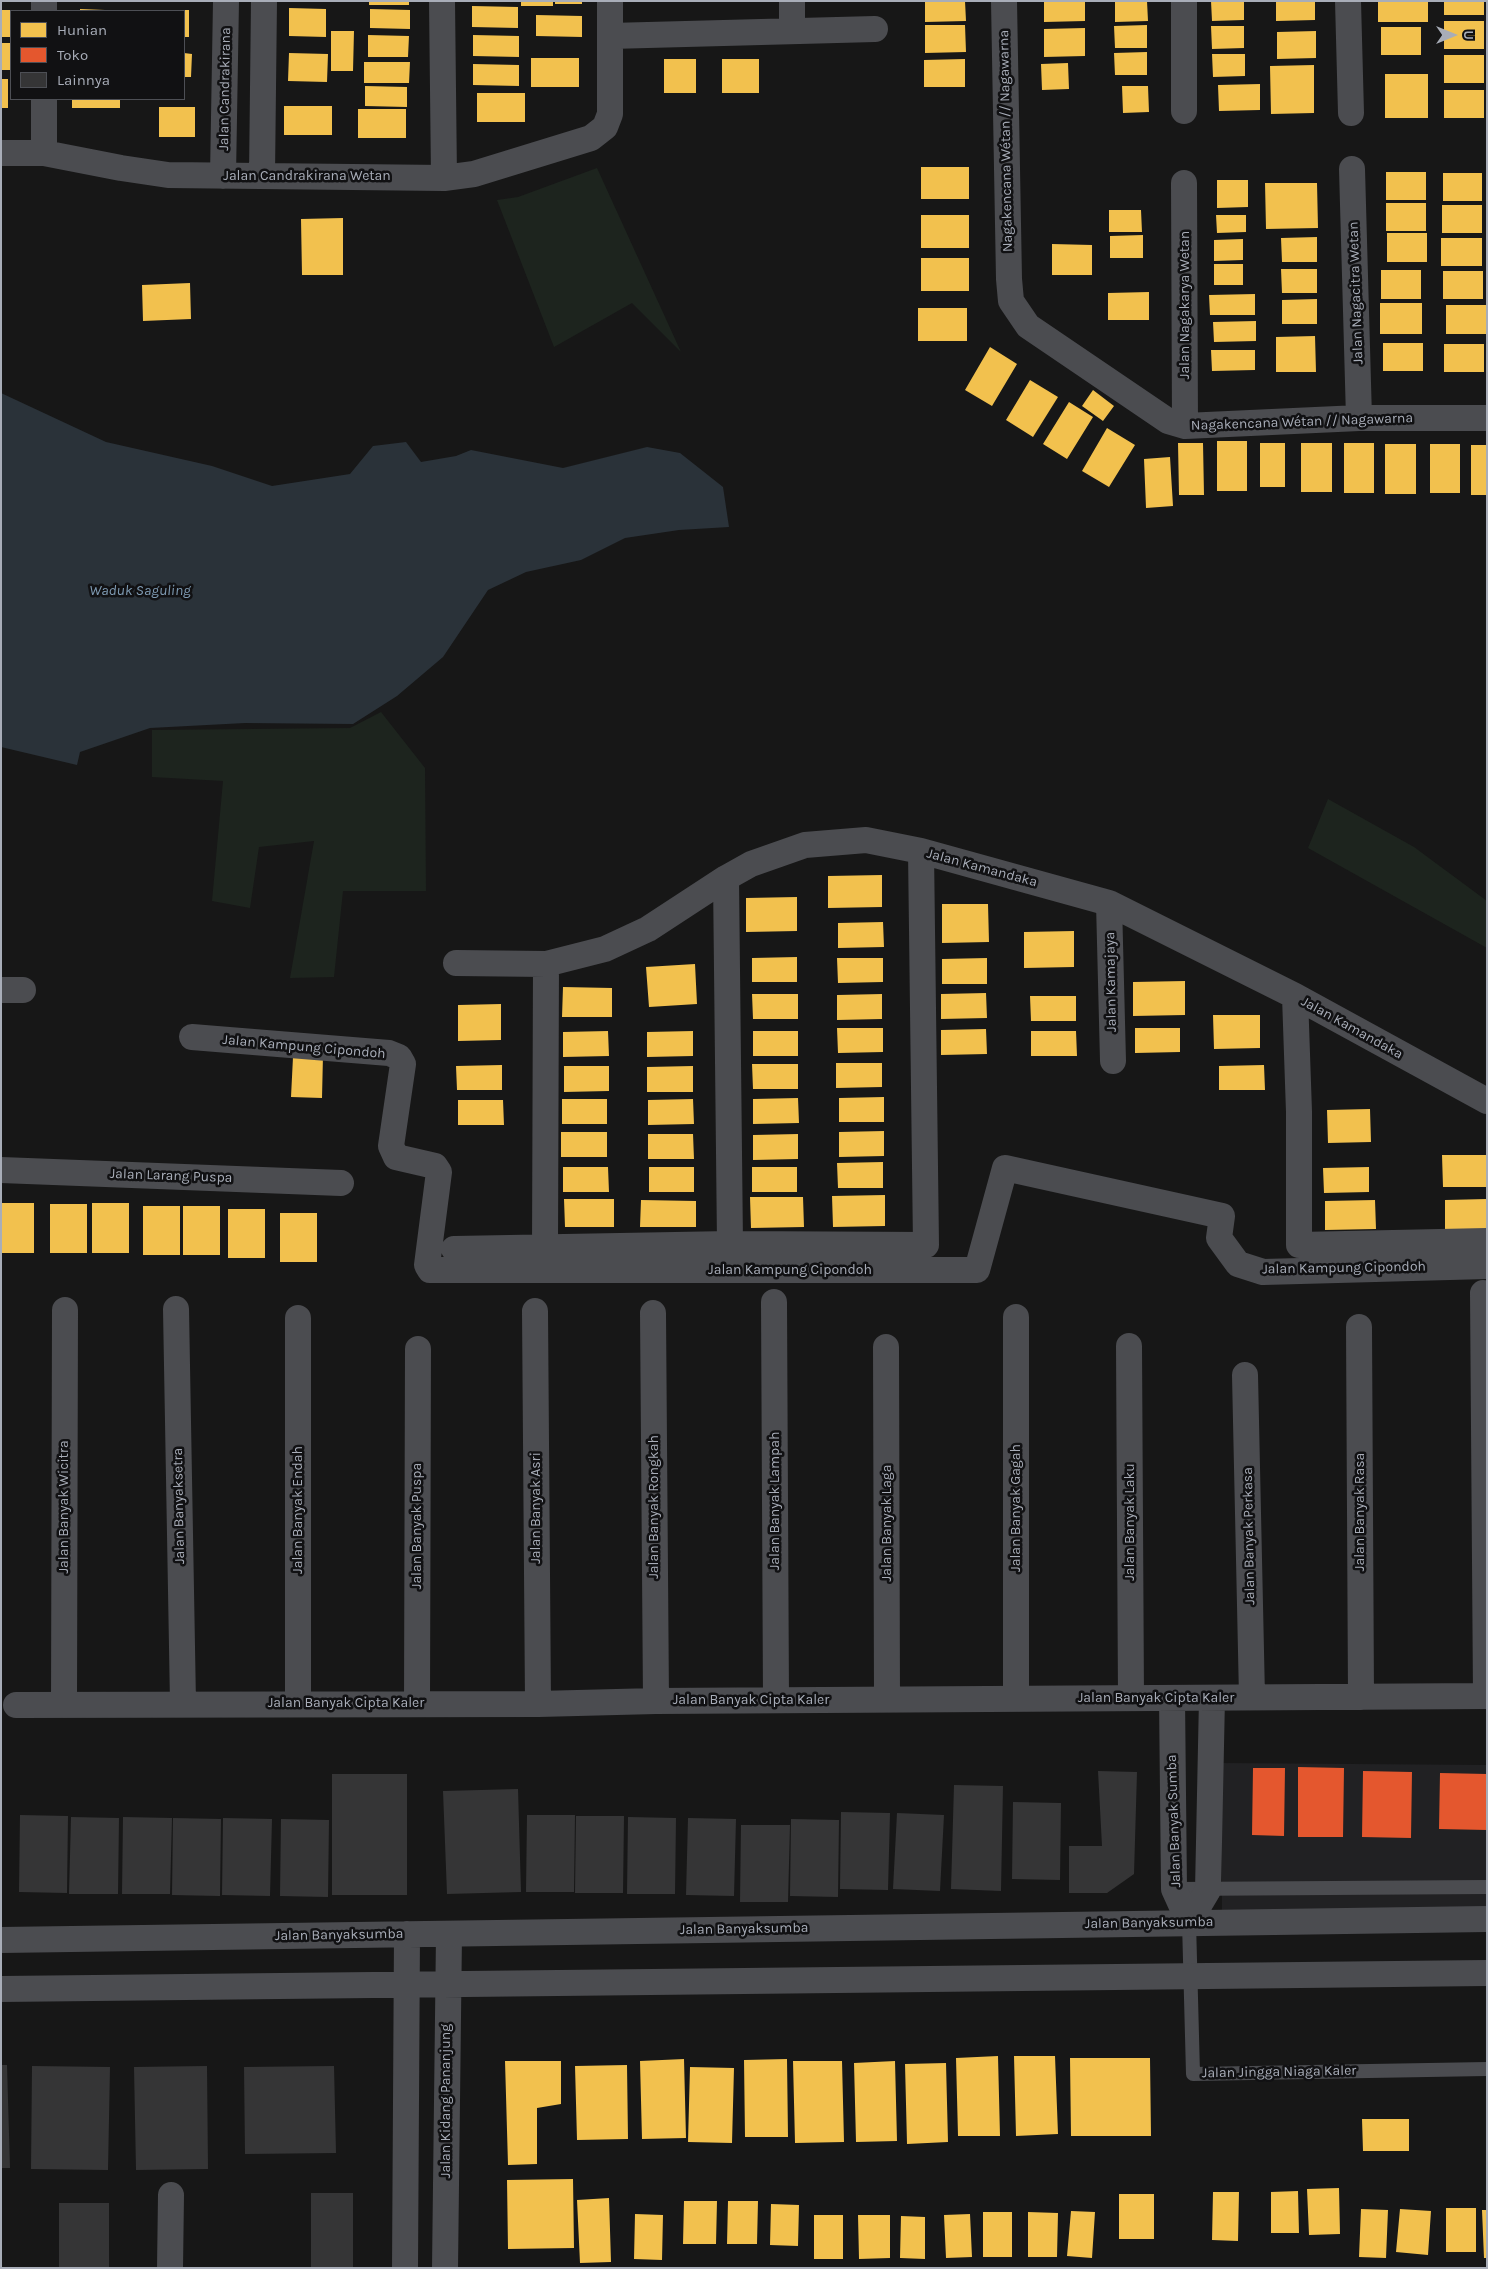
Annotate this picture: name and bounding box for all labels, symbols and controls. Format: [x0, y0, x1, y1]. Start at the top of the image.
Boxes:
legend [10, 10, 185, 100]
north arrow [1428, 10, 1478, 60]
text: Hunian [57, 21, 107, 39]
street label: Jalan Candrakirana [216, 27, 234, 151]
street label: Nagakencana Wétan // Nagawarna [996, 30, 1016, 252]
text: U [1460, 30, 1477, 40]
text: Toko [57, 46, 88, 64]
text: Lainnya [57, 71, 110, 89]
street label: Jalan Candrakirana Wetan [223, 168, 391, 184]
street label: Jalan Nagacitra Wetan [1345, 221, 1367, 365]
street label: Jalan Nagakarya Wetan [1177, 231, 1193, 379]
street label: Nagakencana Wétan // Nagawarna [1191, 410, 1413, 434]
water label: Waduk Saguling [89, 582, 191, 600]
street label: Jalan Kamandaka [925, 845, 1039, 891]
street label: Jalan Kamajaya [1102, 932, 1120, 1032]
street label: Jalan Kamandaka [1298, 993, 1406, 1063]
street label: Jalan Kampung Cipondoh [222, 1031, 386, 1063]
street label: Jalan Larang Puspa [109, 1165, 233, 1187]
street label: Jalan Kampung Cipondoh [1262, 1258, 1426, 1278]
street label: Jalan Kampung Cipondoh [708, 1262, 872, 1278]
street label: Jalan Banyak Lampah [767, 1432, 783, 1570]
street label: Jalan Banyak Rongkah [646, 1435, 662, 1579]
street label: Jalan Banyak Wicitra [56, 1440, 72, 1574]
street label: Jalan Banyak Gagah [1008, 1444, 1024, 1572]
street label: Jalan Banyak Endah [290, 1446, 306, 1574]
street label: Jalan Banyaksetra [170, 1448, 188, 1564]
street label: Jalan Banyak Asri [528, 1452, 544, 1564]
street label: Jalan Banyak Rasa [1352, 1453, 1368, 1571]
street label: Jalan Banyak Puspa [409, 1463, 425, 1589]
street label: Jalan Banyak Laku [1122, 1463, 1138, 1581]
street label: Jalan Banyak Laga [879, 1465, 895, 1581]
street label: Jalan Banyak Perkasa [1239, 1467, 1259, 1605]
street label: Jalan Banyak Cipta Kaler [1078, 1690, 1234, 1706]
street label: Jalan Banyak Cipta Kaler [673, 1692, 829, 1708]
street label: Jalan Banyak Cipta Kaler [268, 1695, 424, 1711]
street label: Jalan Banyak Sumba [1163, 1754, 1185, 1888]
street label: Jalan Banyaksumba [1085, 1913, 1213, 1933]
street label: Jalan Banyaksumba [680, 1919, 808, 1939]
street label: Jalan Banyaksumba [275, 1925, 403, 1945]
street label: Jalan Kidang Pananjung [438, 2024, 454, 2178]
street label: Jalan Jingga Niaga Kaler [1202, 2062, 1356, 2082]

